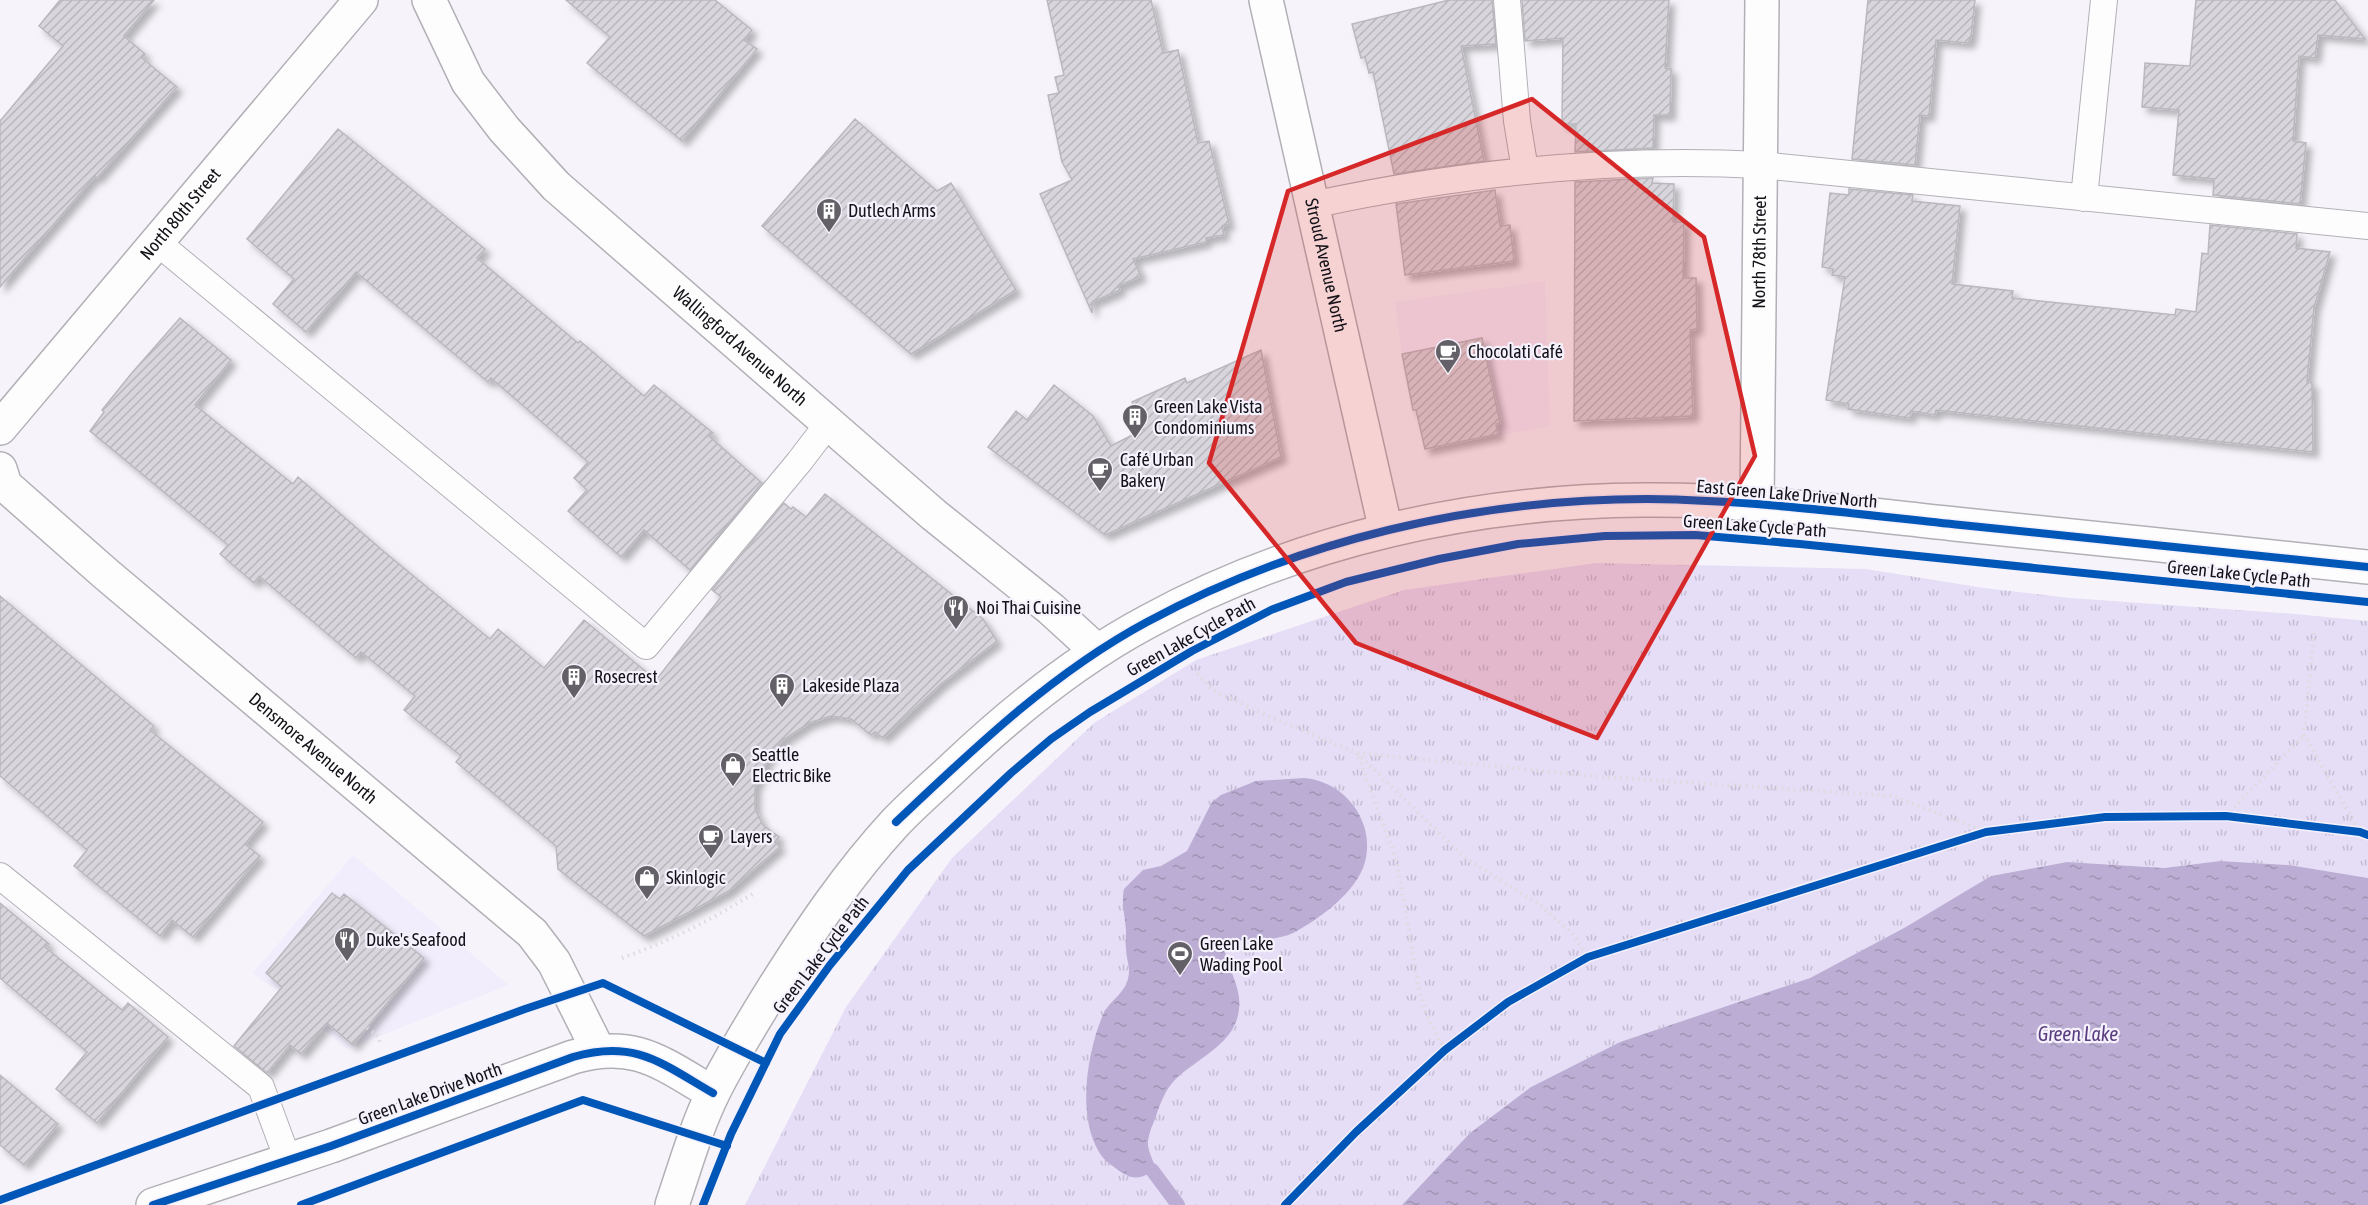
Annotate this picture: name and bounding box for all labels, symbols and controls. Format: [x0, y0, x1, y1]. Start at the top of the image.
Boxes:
street label: North 80th Street [136, 164, 225, 264]
street label: North 78th Street [1748, 195, 1770, 309]
building icon: Dutlech Arms [814, 196, 844, 234]
street label: Stroud Avenue North [1301, 196, 1352, 334]
place label: Dutlech Arms [848, 200, 936, 221]
street label: Wallingford Avenue North [669, 282, 812, 410]
cafe icon: Chocolati Café [1433, 337, 1463, 375]
place label: Chocolati Café [1468, 341, 1563, 362]
place label: Green Lake Vista Condominiums [1154, 396, 1263, 438]
building icon: Green Lake Vista Condominiums [1120, 402, 1150, 440]
place label: Café Urban Bakery [1120, 449, 1194, 491]
cafe icon: Café Urban Bakery [1085, 455, 1115, 493]
street label: East Green Lake Drive North [1696, 475, 1878, 512]
street label: Green Lake Cycle Path [1683, 510, 1827, 541]
street label: Green Lake Cycle Path [2166, 556, 2312, 591]
restaurant icon: Noi Thai Cuisine [941, 593, 971, 631]
street label: Green Lake Cycle Path [1123, 593, 1259, 681]
place label: Noi Thai Cuisine [976, 597, 1081, 618]
building icon: Rosecrest [559, 662, 589, 700]
place label: Rosecrest [594, 666, 658, 687]
building icon: Lakeside Plaza [767, 671, 797, 709]
place label: Lakeside Plaza [802, 675, 900, 696]
street label: Densmore Avenue North [245, 688, 382, 808]
place label: Seattle Electric Bike [752, 744, 831, 786]
shop icon: Seattle Electric Bike [718, 750, 748, 788]
cafe icon: Layers [696, 822, 726, 860]
place label: Layers [730, 826, 772, 847]
shop icon: Skinlogic [632, 863, 662, 901]
place label: Skinlogic [666, 867, 726, 888]
street label: Green Lake Cycle Path [768, 892, 873, 1018]
restaurant icon: Duke's Seafood [332, 925, 362, 963]
place label: Duke's Seafood [366, 929, 466, 950]
place label: Green Lake Wading Pool [1200, 933, 1283, 975]
sports icon: Green Lake Wading Pool [1165, 939, 1195, 977]
water label: Green Lake [2038, 1022, 2118, 1045]
street label: Green Lake Drive North [355, 1058, 505, 1129]

